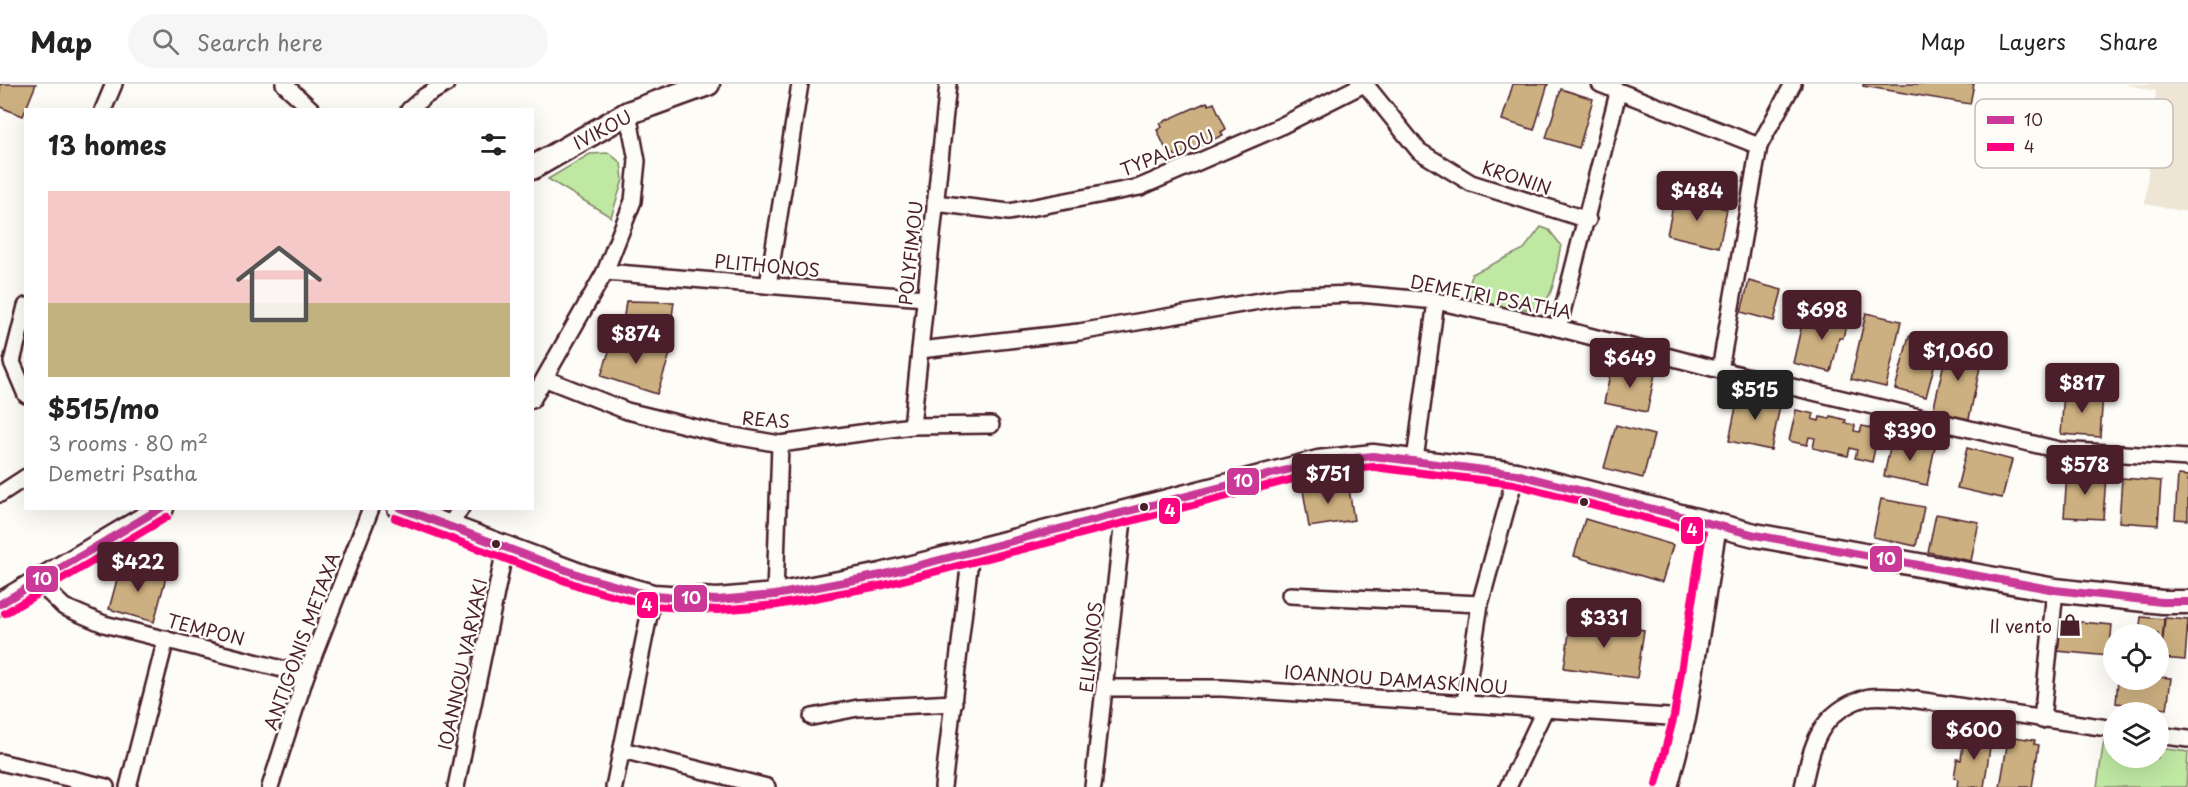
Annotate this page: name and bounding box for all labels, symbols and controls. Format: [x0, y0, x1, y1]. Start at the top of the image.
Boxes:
search box [128, 14, 548, 68]
text: Map [30, 20, 92, 63]
icon: search [149, 25, 182, 58]
text: Search here [197, 25, 323, 58]
text: Map [1921, 25, 1965, 57]
text: Layers [1998, 25, 2066, 57]
text: Share [2099, 25, 2158, 57]
legend [1975, 99, 2173, 168]
street label: IVIKOU [568, 102, 636, 156]
text: 10 [2024, 107, 2043, 131]
street label: TYPALDOU [1116, 122, 1218, 182]
text: 13 homes [48, 125, 166, 164]
icon: filters [477, 128, 510, 161]
text: 4 [2024, 134, 2035, 158]
street label: KRONIN [1479, 153, 1555, 201]
pin: $484 [1661, 171, 1733, 222]
text: $484 [1671, 175, 1723, 205]
street label: POLYFIMOU [891, 199, 929, 307]
icon: home [225, 230, 333, 338]
street label: PLITHONOS [713, 247, 821, 283]
street label: DEMETRI PSATHA [1408, 267, 1574, 325]
pin: $698 [1786, 290, 1858, 341]
text: $698 [1796, 294, 1848, 324]
pin: $874 [600, 314, 672, 365]
text: $874 [611, 318, 661, 348]
pin: $1,060 [1909, 331, 2007, 382]
text: $1,060 [1923, 335, 1993, 365]
pin: $649 [1594, 338, 1666, 389]
text: $649 [1604, 342, 1656, 372]
pin: $817 [2046, 363, 2118, 414]
text: $817 [2059, 367, 2105, 397]
pin: $515 [1719, 370, 1791, 421]
text: $515 [1731, 374, 1779, 404]
text: $515/mo [48, 389, 159, 428]
street label: REAS [741, 403, 791, 435]
pin: $390 [1874, 411, 1946, 462]
text: $390 [1884, 415, 1936, 445]
text: 3 rooms · 80 m² [48, 428, 208, 458]
pin: $578 [2049, 445, 2121, 496]
text: $578 [2060, 449, 2110, 479]
pin: $751 [1292, 454, 1364, 505]
text: Demetri Psatha [48, 458, 197, 488]
text: $751 [1306, 458, 1350, 488]
line badge: 10 [1226, 467, 1260, 496]
text: 10 [1233, 468, 1253, 492]
unlabelled marker [1578, 496, 1590, 508]
line badge: 4 [1158, 497, 1181, 525]
text: 4 [1165, 498, 1176, 522]
unlabelled marker [1138, 501, 1150, 513]
line badge: 4 [1680, 516, 1704, 545]
text: 4 [1687, 517, 1698, 541]
unlabelled marker [490, 538, 502, 550]
pin: $422 [102, 542, 174, 593]
line badge: 10 [1869, 545, 1903, 573]
text: $422 [111, 546, 165, 576]
text: 10 [1876, 546, 1896, 570]
street label: ANTIGONIS METAXA [256, 548, 346, 734]
line badge: 10 [25, 565, 59, 593]
text: 10 [32, 566, 52, 590]
street label: IOANNOU VARVAKI [431, 576, 493, 752]
line badge: 10 [673, 584, 708, 613]
text: 10 [681, 585, 701, 609]
line badge: 4 [636, 591, 659, 619]
text: 4 [642, 592, 653, 616]
pin: $331 [1568, 598, 1640, 649]
street label: ELIKONOS [1072, 600, 1108, 694]
text: $331 [1580, 602, 1628, 632]
street label: TEMPON [164, 606, 248, 652]
place label: Il vento [1989, 612, 2052, 639]
shop icon: Il vento [2057, 612, 2083, 638]
map controls [2103, 624, 2169, 768]
button: locate [2103, 624, 2169, 690]
street label: IOANNOU DAMASKINOU [1283, 658, 1509, 700]
button: layers [2103, 702, 2169, 768]
pin: $600 [1938, 710, 2010, 761]
text: $600 [1946, 714, 2002, 744]

